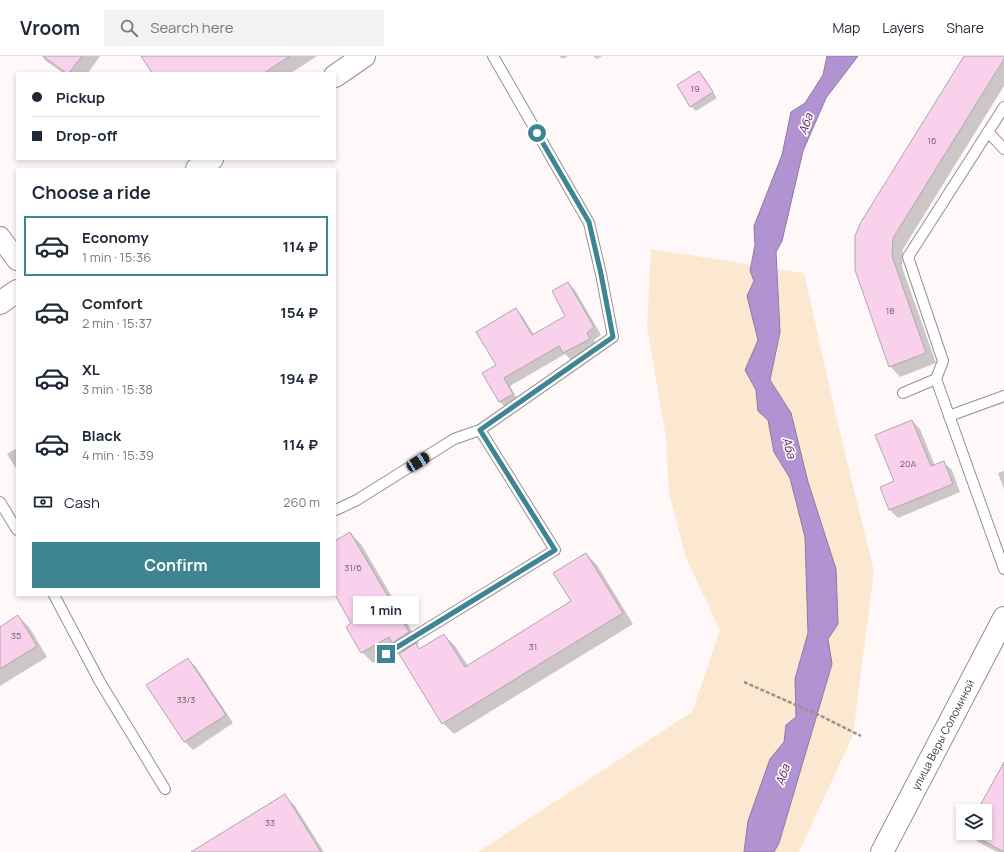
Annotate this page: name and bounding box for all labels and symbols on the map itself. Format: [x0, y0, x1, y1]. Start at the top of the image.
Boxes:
house number: 19 [690, 82, 700, 95]
water label: Аба [794, 110, 817, 137]
route start [528, 124, 546, 142]
house number: 16 [927, 134, 937, 147]
house number: 18 [886, 304, 894, 317]
water label: Аба [779, 435, 801, 462]
car [405, 451, 431, 473]
house number: 20А [900, 457, 916, 470]
house number: 31/6 [344, 561, 362, 574]
callout: 1 min [353, 596, 419, 624]
house number: 35 [11, 629, 21, 642]
house number: 31 [529, 640, 537, 653]
route end [377, 645, 395, 663]
street label: улица Веры Соломиной [907, 677, 978, 793]
house number: 33/3 [177, 693, 195, 706]
water label: Аба [771, 761, 794, 788]
house number: 33 [265, 816, 275, 829]

